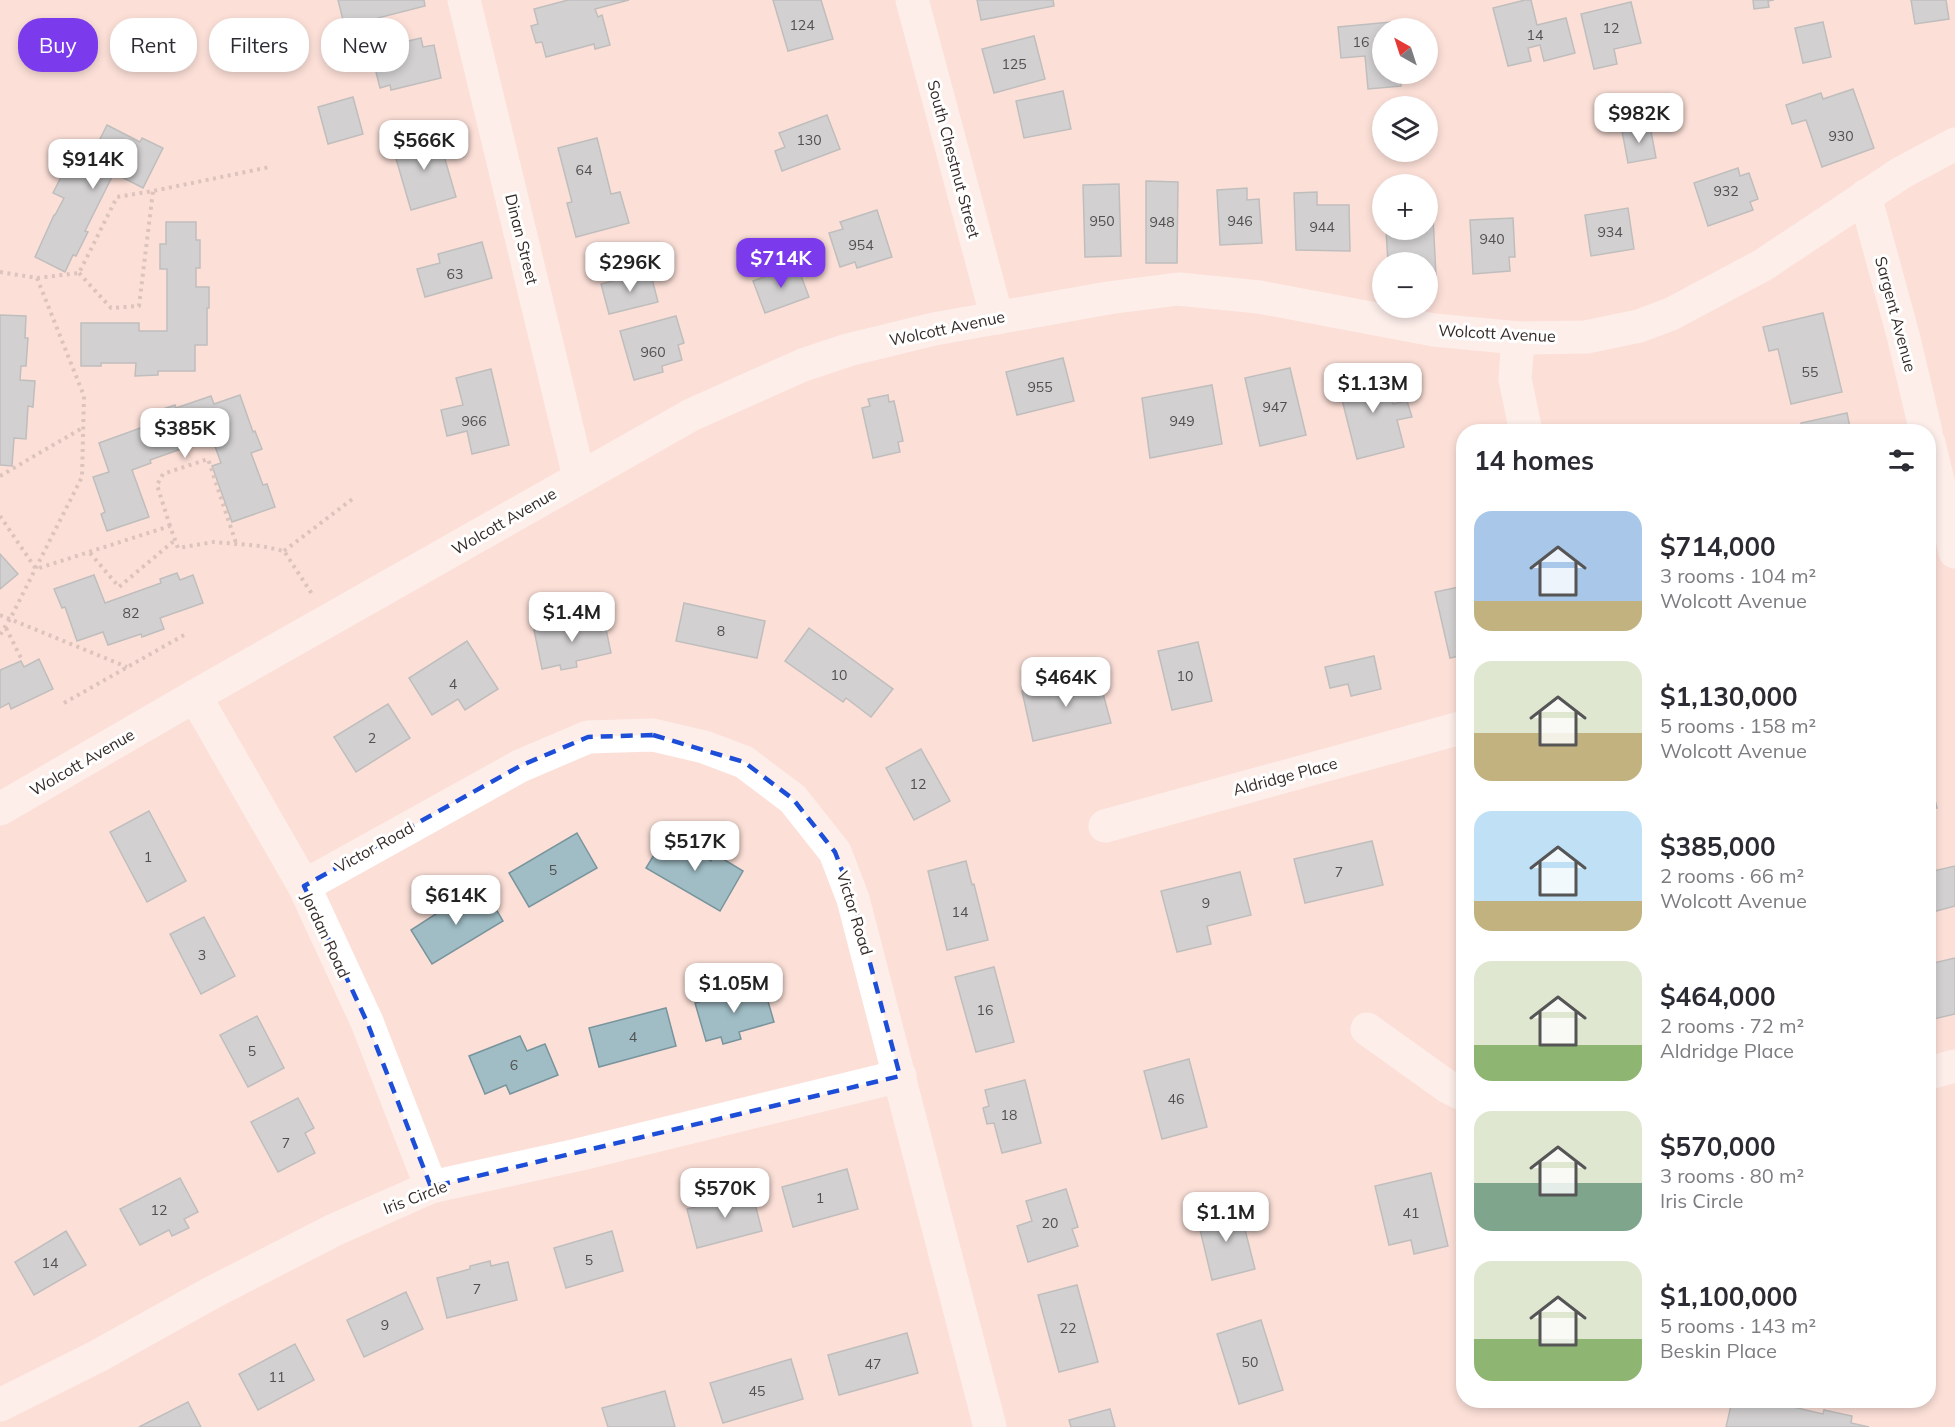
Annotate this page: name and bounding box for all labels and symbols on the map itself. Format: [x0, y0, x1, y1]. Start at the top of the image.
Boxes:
house number: 124 [789, 16, 815, 34]
north arrow [1372, 18, 1438, 84]
house number: 12 [1603, 19, 1619, 37]
house number: 14 [1527, 26, 1544, 44]
house number: 16 [1353, 33, 1369, 51]
house number: 125 [1001, 55, 1027, 73]
street label: South Chestnut Street [923, 78, 985, 240]
pin: $982K [1597, 93, 1681, 144]
pin: $566K [382, 120, 466, 171]
house number: 930 [1828, 127, 1854, 145]
house number: 130 [796, 131, 822, 149]
pin: $914K [51, 139, 135, 190]
house number: 64 [576, 161, 593, 179]
house number: 932 [1713, 182, 1739, 200]
street label: Dinan Street [501, 192, 543, 287]
house number: 950 [1089, 212, 1115, 230]
house number: 946 [1227, 212, 1253, 230]
house number: 948 [1149, 213, 1175, 231]
house number: 944 [1309, 218, 1335, 236]
house number: 934 [1597, 223, 1623, 241]
house number: 940 [1479, 230, 1505, 248]
house number: 954 [848, 236, 874, 254]
pin: $714K [739, 238, 823, 289]
pin: $296K [588, 242, 672, 293]
street label: Sargent Avenue [1871, 254, 1921, 374]
house number: 63 [447, 265, 463, 283]
street label: Wolcott Avenue [887, 306, 1007, 350]
street label: Wolcott Avenue [1438, 320, 1556, 346]
house number: 960 [640, 343, 666, 361]
pin: $1.13M [1324, 363, 1422, 414]
house number: 55 [1802, 363, 1818, 381]
house number: 955 [1027, 378, 1053, 396]
house number: 947 [1262, 398, 1288, 416]
pin: $385K [143, 408, 227, 459]
house number: 966 [461, 412, 487, 430]
house number: 949 [1169, 412, 1195, 430]
street label: Wolcott Avenue [448, 483, 560, 559]
pin: $1.4M [530, 592, 614, 643]
house number: 82 [123, 604, 139, 622]
house number: 8 [717, 622, 725, 640]
pin: $464K [1024, 657, 1108, 708]
house number: 10 [831, 666, 847, 684]
house number: 10 [1177, 667, 1193, 685]
house number: 4 [449, 675, 458, 693]
street label: Wolcott Avenue [26, 724, 138, 800]
house number: 2 [368, 729, 376, 747]
street label: Aldridge Place [1231, 752, 1339, 800]
house number: 12 [910, 775, 926, 793]
street label: Victor Road [331, 817, 417, 877]
pin: $517K [653, 821, 737, 872]
house number: 1 [144, 848, 152, 866]
house number: 5 [549, 861, 557, 879]
house number: 7 [1335, 863, 1343, 881]
street label: Victor Road [833, 869, 877, 957]
pin: $614K [414, 875, 498, 926]
street label: Jordan Road [297, 889, 355, 981]
house number: 9 [1202, 894, 1210, 912]
house number: 14 [952, 903, 969, 921]
house number: 3 [198, 946, 206, 964]
pin: $1.05M [685, 963, 783, 1014]
house number: 16 [977, 1001, 993, 1019]
house number: 4 [629, 1028, 638, 1046]
house number: 5 [248, 1042, 256, 1060]
house number: 6 [510, 1056, 518, 1074]
house number: 46 [1168, 1090, 1184, 1108]
house number: 18 [1001, 1106, 1017, 1124]
house number: 7 [282, 1134, 290, 1152]
pin: $570K [683, 1168, 767, 1219]
street label: Iris Circle [380, 1176, 450, 1218]
house number: 1 [816, 1189, 824, 1207]
pin: $1.1M [1184, 1192, 1268, 1243]
house number: 12 [151, 1201, 167, 1219]
house number: 41 [1403, 1204, 1419, 1222]
house number: 20 [1042, 1214, 1058, 1232]
house number: 5 [585, 1251, 593, 1269]
house number: 14 [42, 1254, 59, 1272]
house number: 7 [473, 1280, 481, 1298]
house number: 9 [381, 1316, 389, 1334]
house number: 22 [1060, 1319, 1076, 1337]
house number: 50 [1242, 1353, 1258, 1371]
house number: 47 [865, 1355, 881, 1373]
house number: 11 [269, 1368, 285, 1386]
house number: 45 [749, 1382, 765, 1400]

